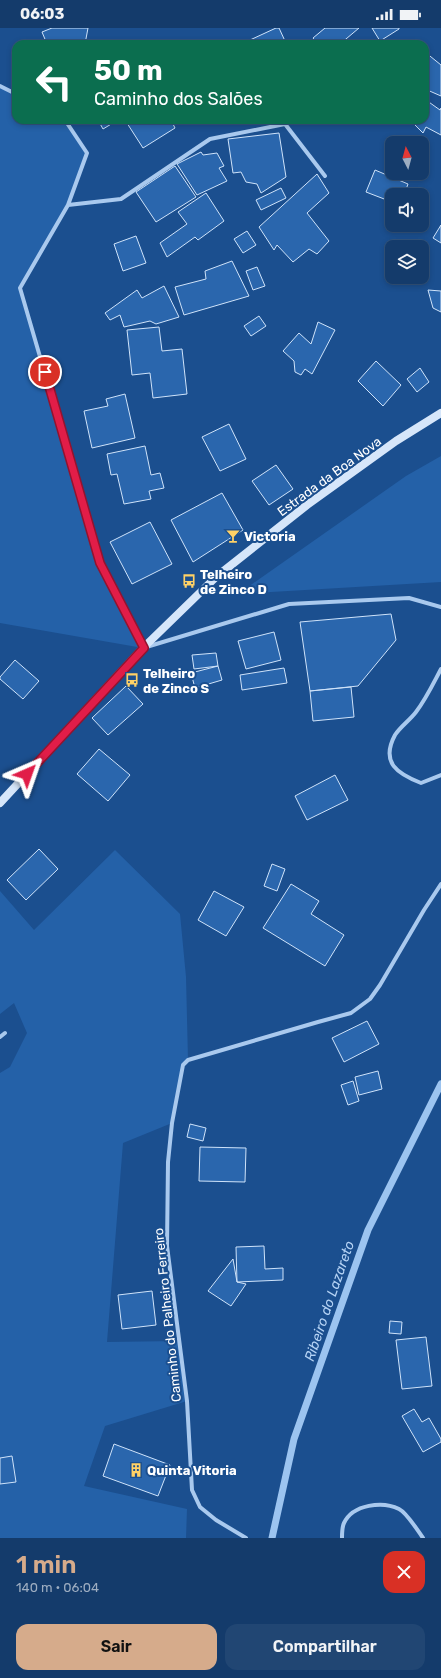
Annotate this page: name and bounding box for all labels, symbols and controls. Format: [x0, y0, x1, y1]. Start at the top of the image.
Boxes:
text: 06:03 [20, 5, 64, 23]
text: 50 m [94, 54, 163, 87]
icon: left [28, 56, 80, 108]
text: Caminho dos Salões [94, 88, 263, 110]
north arrow [385, 136, 429, 180]
map controls [385, 136, 429, 284]
button: sound [385, 188, 429, 232]
button: layers [385, 240, 429, 284]
pin [28, 355, 62, 389]
icon: arrive [34, 361, 56, 383]
street label: Estrada da Boa Nova [274, 434, 384, 519]
bar icon: Victoria [225, 528, 241, 544]
place label: Victoria [244, 529, 296, 544]
place label: Telheiro de Zinco D [200, 567, 267, 597]
bus stop icon: Telheiro de Zinco D [181, 573, 197, 589]
place label: Telheiro de Zinco S [143, 666, 210, 696]
bus stop icon: Telheiro de Zinco S [124, 672, 140, 688]
position arrow [6, 753, 48, 795]
street label: Caminho do Palheiro Ferreiro [151, 1227, 184, 1403]
water label: Ribeiro do Lazareto [301, 1239, 358, 1364]
building icon: Quinta Vitoria [128, 1462, 144, 1478]
place label: Quinta Vitoria [147, 1463, 237, 1478]
text: 1 min [16, 1551, 76, 1579]
button: close [383, 1551, 425, 1593]
text: 140 m · 06:04 [16, 1580, 99, 1595]
button: Sair [16, 1624, 217, 1670]
button: Compartilhar [225, 1624, 425, 1670]

